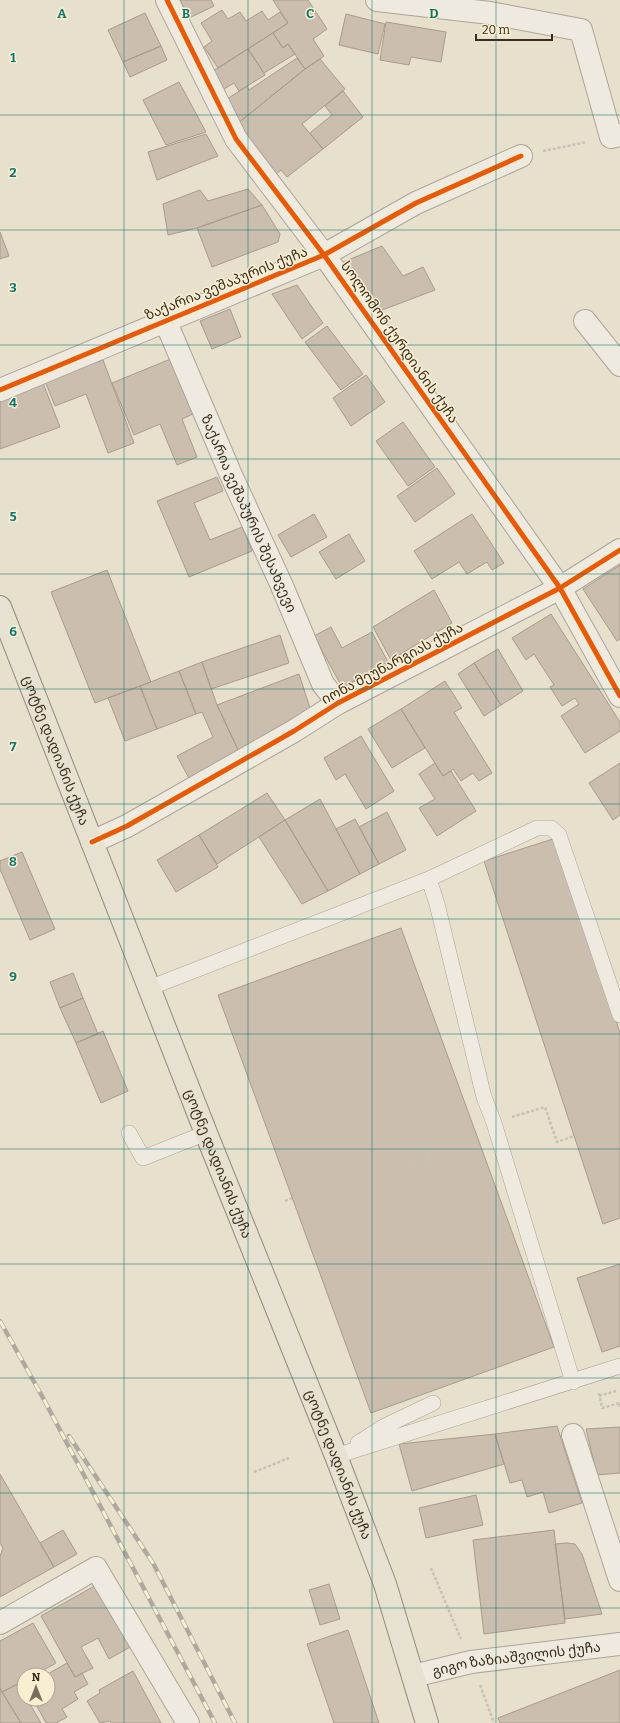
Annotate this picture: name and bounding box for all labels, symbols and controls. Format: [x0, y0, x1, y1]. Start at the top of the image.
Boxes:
text: A [57, 6, 67, 21]
text: B [182, 6, 190, 21]
text: C [306, 6, 314, 21]
text: D [429, 6, 439, 21]
scale bar [476, 16, 552, 42]
text: 20 m [482, 23, 511, 37]
text: 1 [10, 50, 16, 65]
text: 2 [9, 165, 17, 180]
street label: ზაქარია ვეშაპურის ქუჩა [142, 243, 310, 324]
street label: სოლომონ ქურდიანის ქუჩა [337, 258, 462, 426]
text: 3 [9, 280, 17, 295]
text: 4 [9, 395, 17, 410]
street label: ზაქარია ვეშაპურის შესახვევი [197, 412, 300, 615]
text: 5 [9, 509, 17, 524]
street label: იონა მეუნარგიას ქუჩა [318, 619, 466, 708]
text: 6 [9, 624, 17, 639]
street label: ცოტნე დადიანის ქუჩა [19, 673, 93, 828]
text: 7 [10, 739, 17, 754]
text: 8 [9, 854, 17, 869]
text: 9 [9, 969, 17, 984]
street label: ცოტნე დადიანის ქუჩა [181, 1087, 256, 1241]
street label: ცოტნე დადიანის ქუჩა [301, 1387, 375, 1542]
street label: გიგო ზაზიაშვილის ქუჩა [430, 1638, 602, 1680]
north arrow [16, 1667, 56, 1707]
text: N [32, 1671, 41, 1684]

